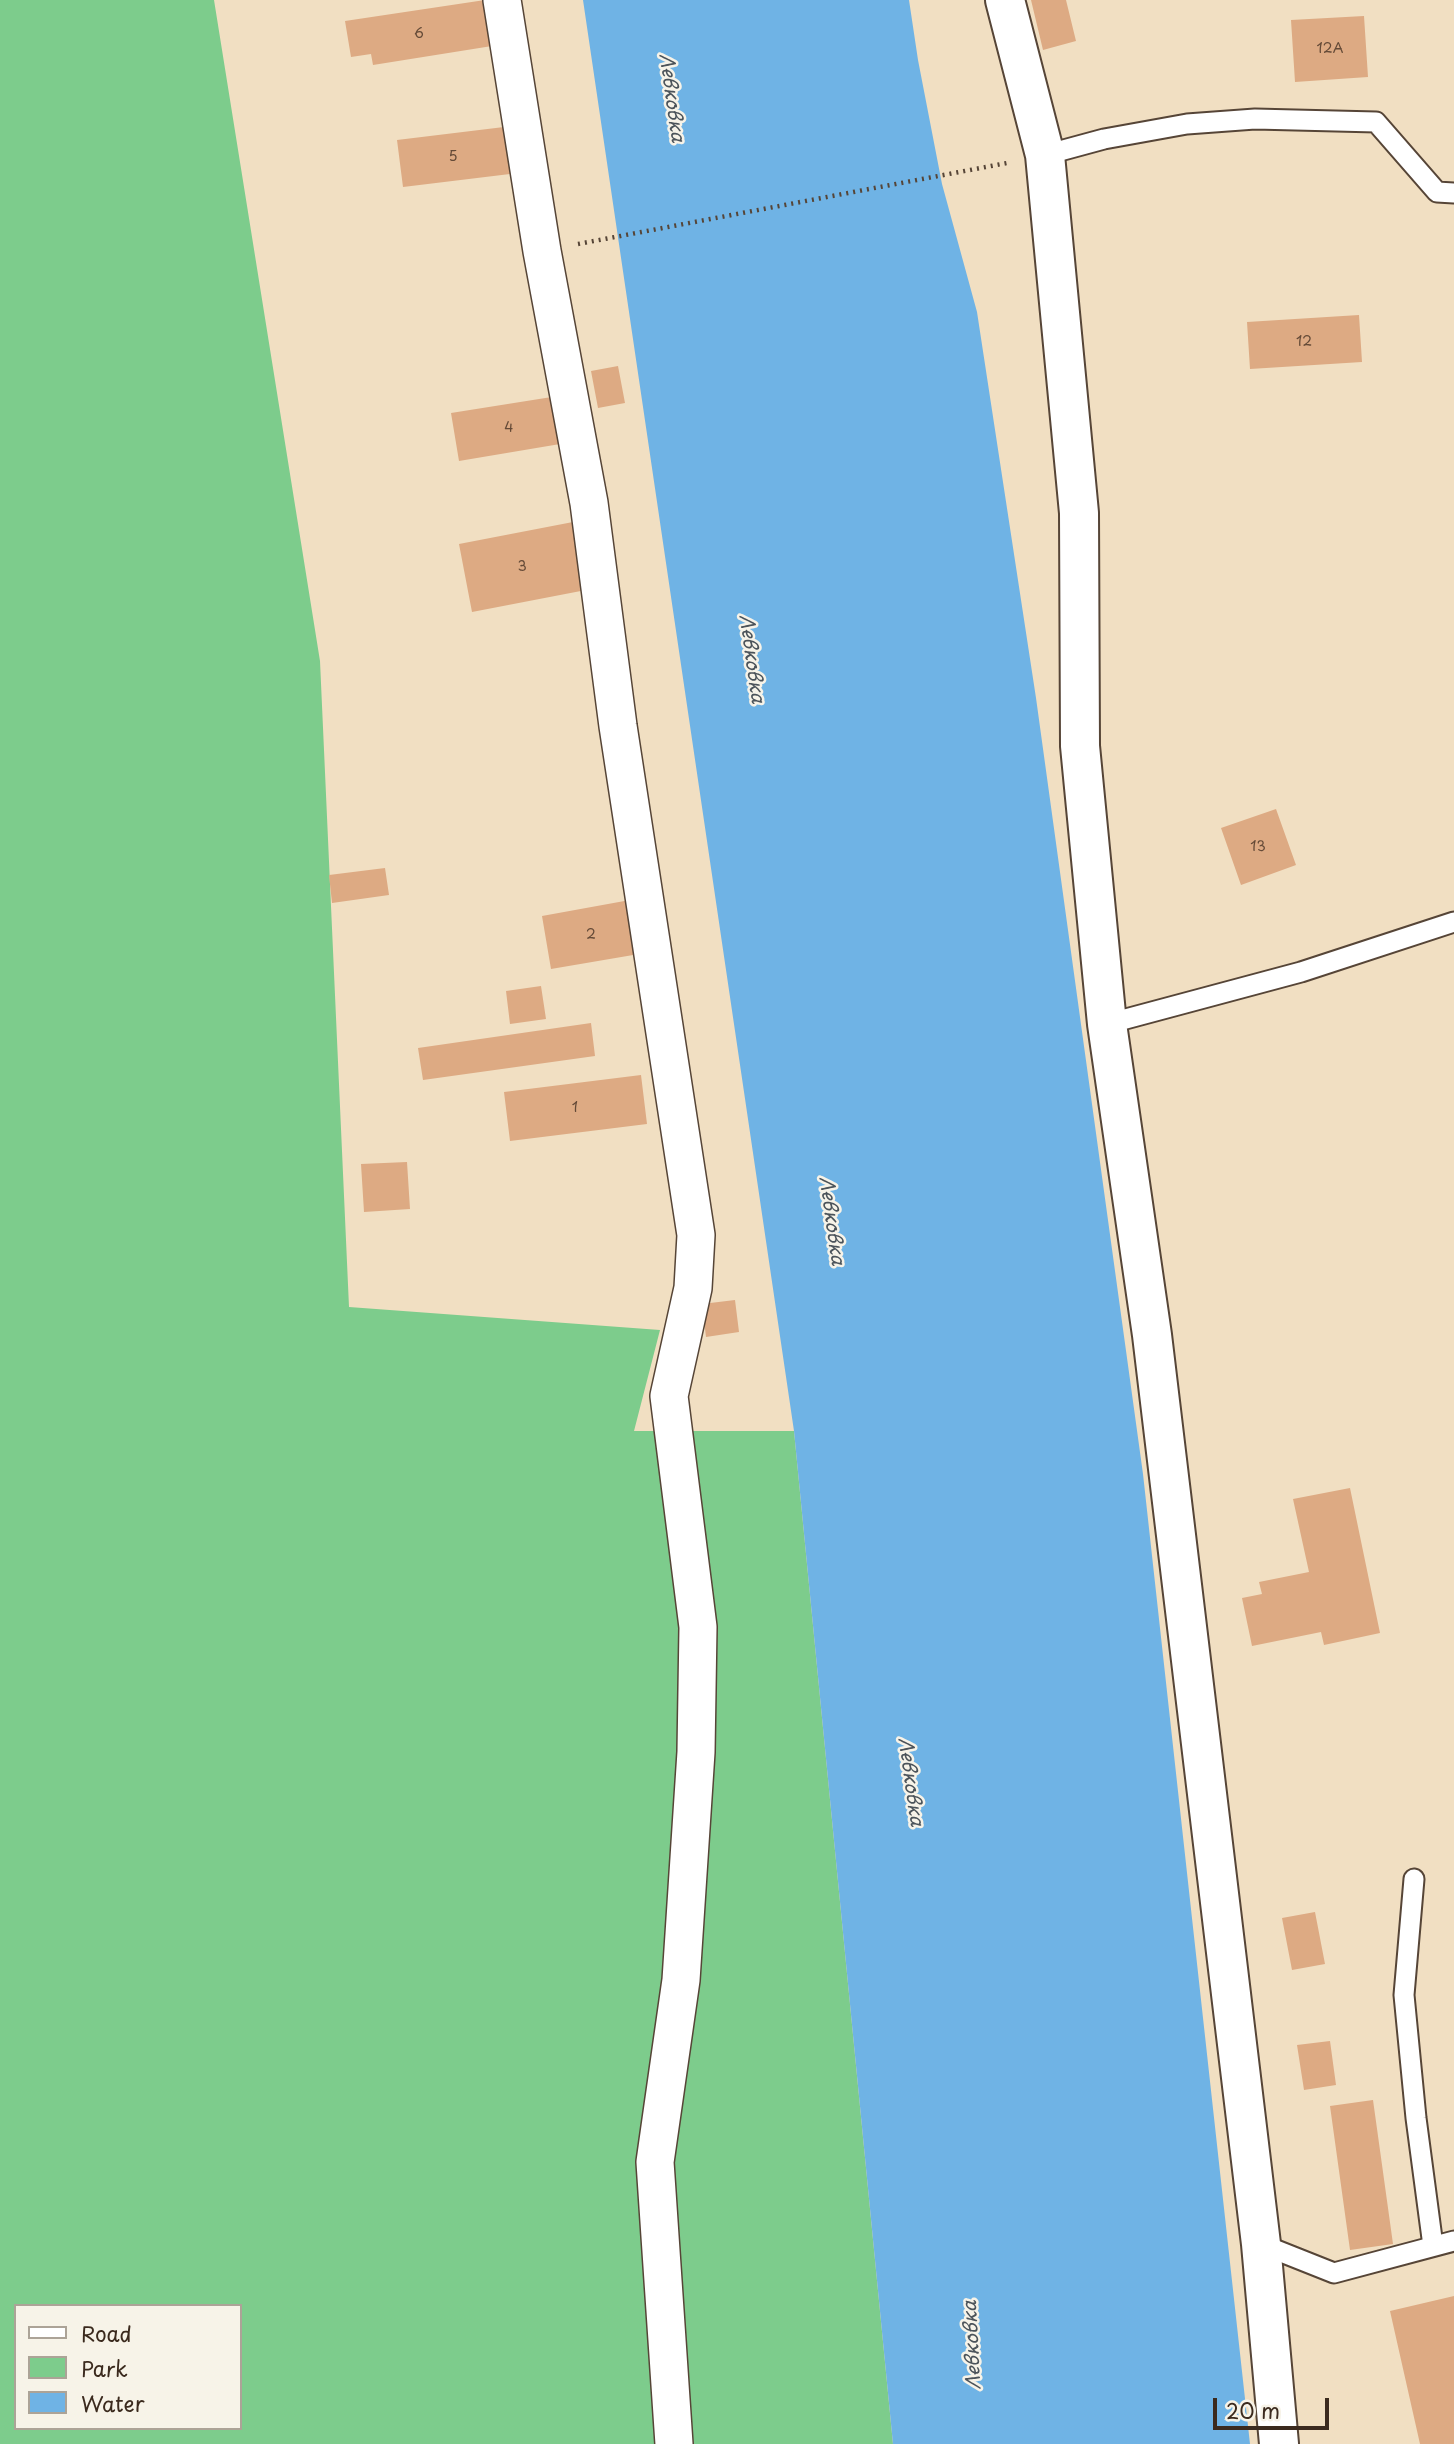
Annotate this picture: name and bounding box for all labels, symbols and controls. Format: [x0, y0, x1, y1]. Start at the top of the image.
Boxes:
house number: 6 [414, 26, 424, 42]
house number: 12А [1317, 41, 1343, 57]
water label: Левковка [653, 52, 689, 144]
house number: 5 [448, 149, 458, 165]
house number: 12 [1296, 334, 1312, 350]
house number: 4 [504, 420, 514, 436]
house number: 3 [517, 559, 527, 575]
water label: Левковка [733, 613, 769, 705]
house number: 13 [1250, 839, 1266, 855]
house number: 2 [586, 927, 596, 943]
house number: 1 [572, 1100, 578, 1116]
water label: Левковка [813, 1175, 849, 1267]
water label: Левковка [892, 1736, 928, 1828]
water label: Левковка [959, 2300, 987, 2390]
legend [14, 2304, 242, 2430]
text: Road [81, 2317, 132, 2349]
text: Park [81, 2352, 128, 2384]
scale bar [1216, 2384, 1332, 2428]
text: Water [81, 2387, 144, 2419]
text: 20 m [1226, 2394, 1280, 2426]

